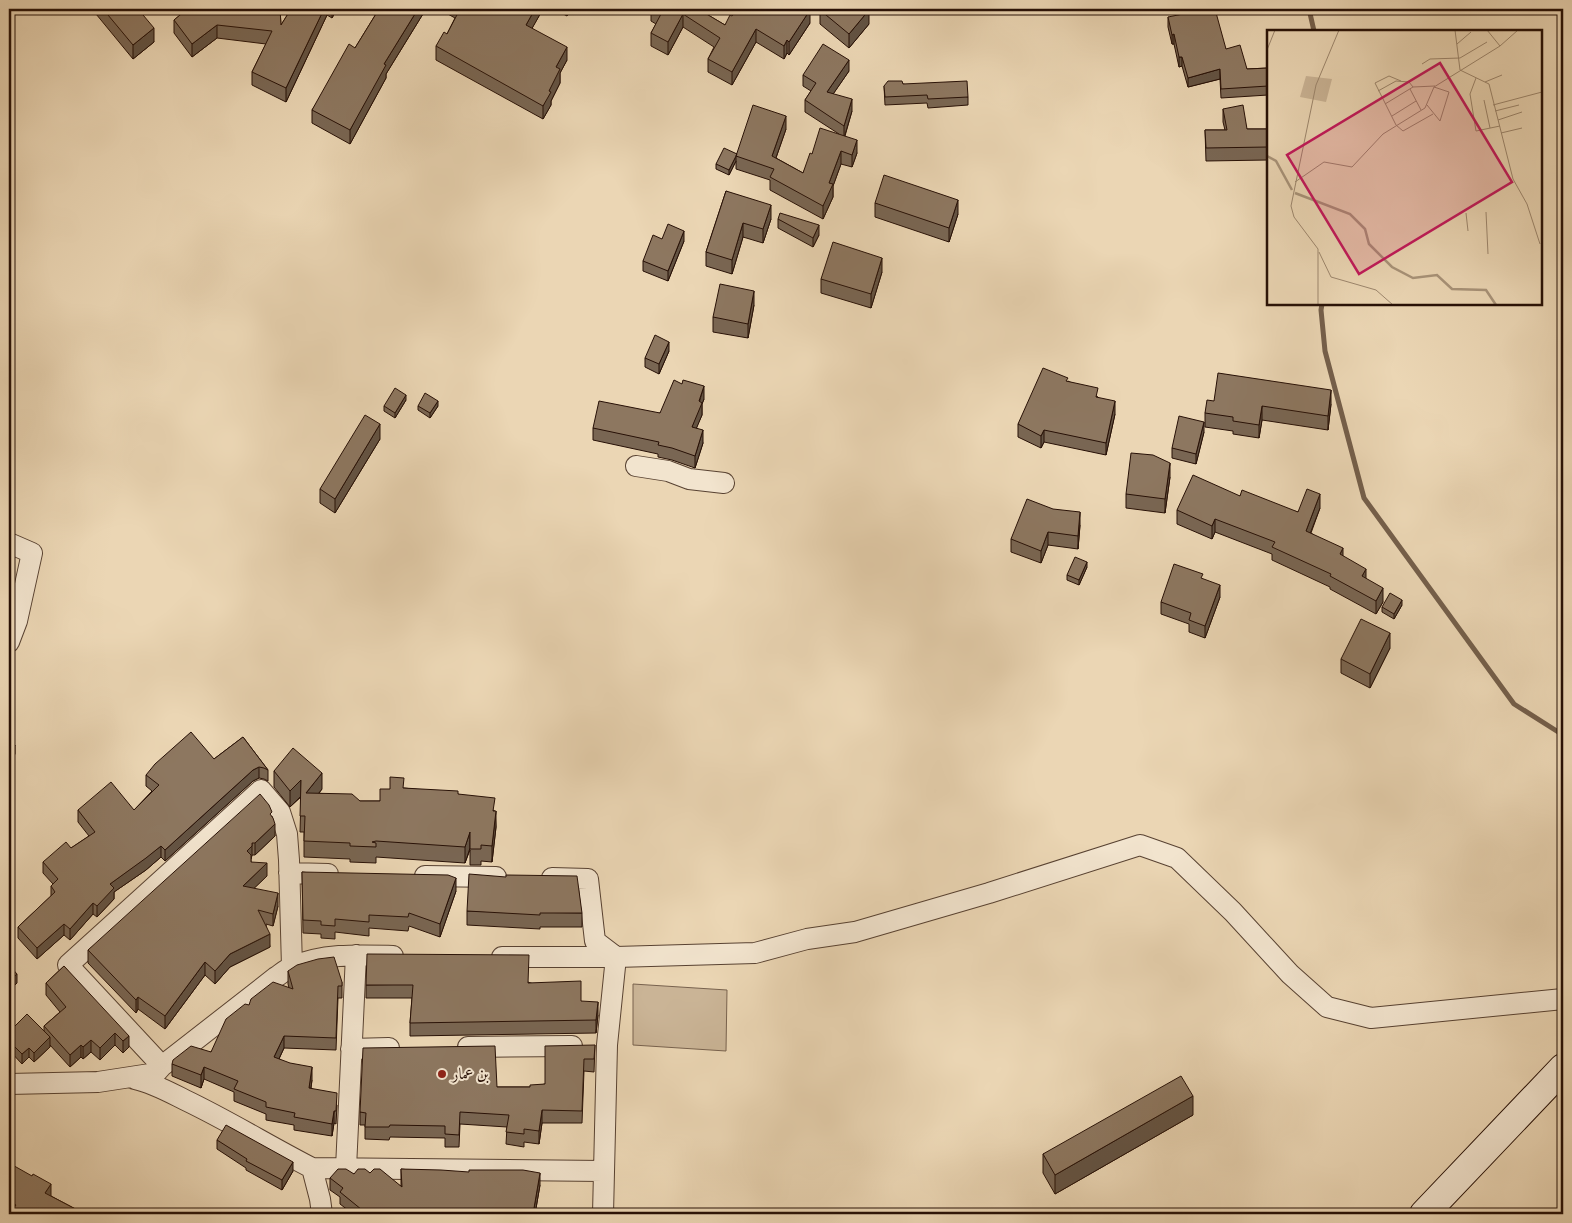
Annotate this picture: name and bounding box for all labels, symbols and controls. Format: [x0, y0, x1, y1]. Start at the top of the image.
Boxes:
inset map [1267, 30, 1542, 305]
place label: بن عمار [450, 1064, 489, 1084]
marker: بن عمار [436, 1068, 448, 1080]

